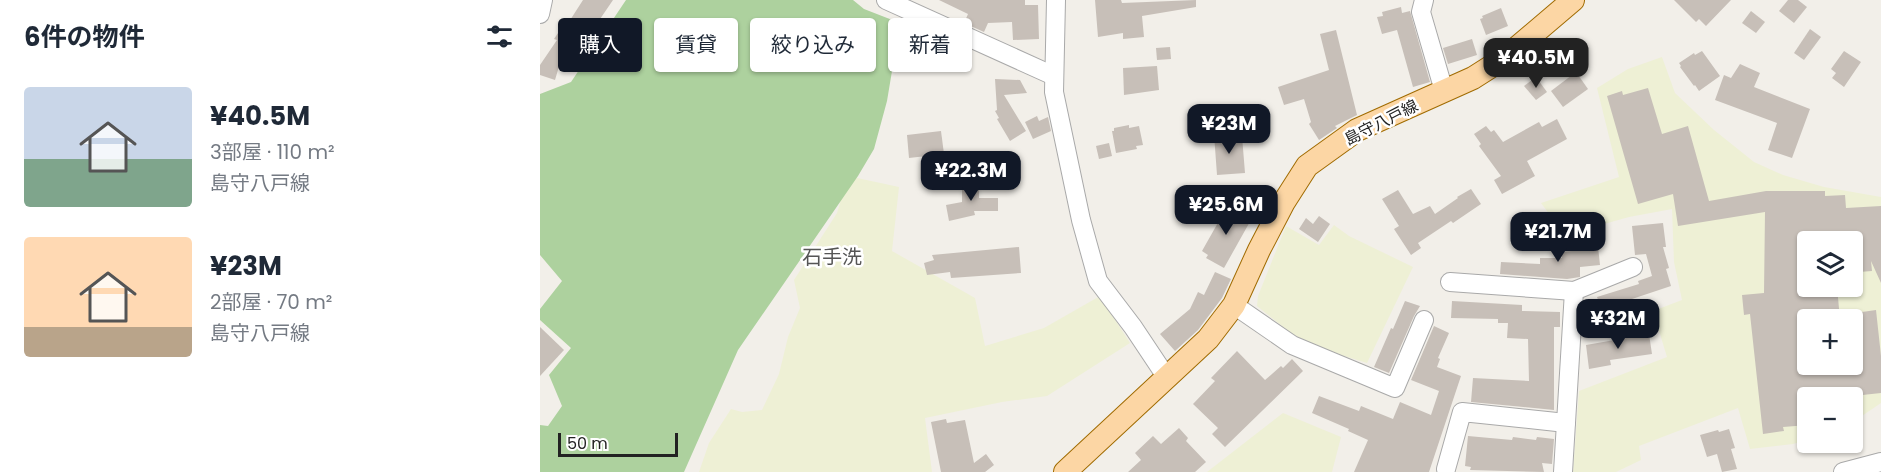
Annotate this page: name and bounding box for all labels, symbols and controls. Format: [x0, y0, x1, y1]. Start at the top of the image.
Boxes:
chip: 購入 [558, 18, 642, 72]
chip: 賃貸 [654, 18, 738, 72]
chip: 絞り込み [750, 18, 876, 72]
chip: 新着 [888, 18, 972, 72]
text: 6件の物件 [24, 19, 145, 55]
icon: filters [483, 20, 516, 53]
pin: ¥40.5M [1487, 38, 1585, 89]
text: ¥40.5M [1498, 43, 1575, 71]
street label: 島守八戸線 [1340, 94, 1422, 151]
text: ¥40.5M [210, 98, 310, 134]
pin: ¥23M [1193, 104, 1265, 155]
text: ¥23M [1201, 109, 1257, 137]
icon: home [72, 111, 144, 183]
text: 3部屋 · 110 m² [210, 138, 335, 166]
pin: ¥22.3M [922, 151, 1020, 202]
text: ¥22.3M [935, 156, 1007, 184]
text: 島守八戸線 [210, 169, 310, 197]
pin: ¥25.6M [1177, 185, 1275, 236]
text: ¥25.6M [1189, 190, 1263, 218]
pin: ¥21.7M [1509, 212, 1607, 263]
text: ¥21.7M [1524, 217, 1592, 245]
map controls [1797, 231, 1863, 453]
button: layers [1797, 231, 1863, 297]
district label: 石手洗 [802, 243, 862, 271]
text: ¥23M [210, 248, 282, 284]
icon: home [72, 261, 144, 333]
text: 2部屋 · 70 m² [210, 288, 332, 316]
pin: ¥32M [1582, 299, 1654, 350]
text: ¥32M [1590, 304, 1646, 332]
button: + [1797, 309, 1863, 375]
text: 島守八戸線 [210, 319, 310, 347]
button: − [1797, 387, 1863, 453]
scale bar [558, 430, 678, 458]
text: 50 m [567, 432, 608, 455]

